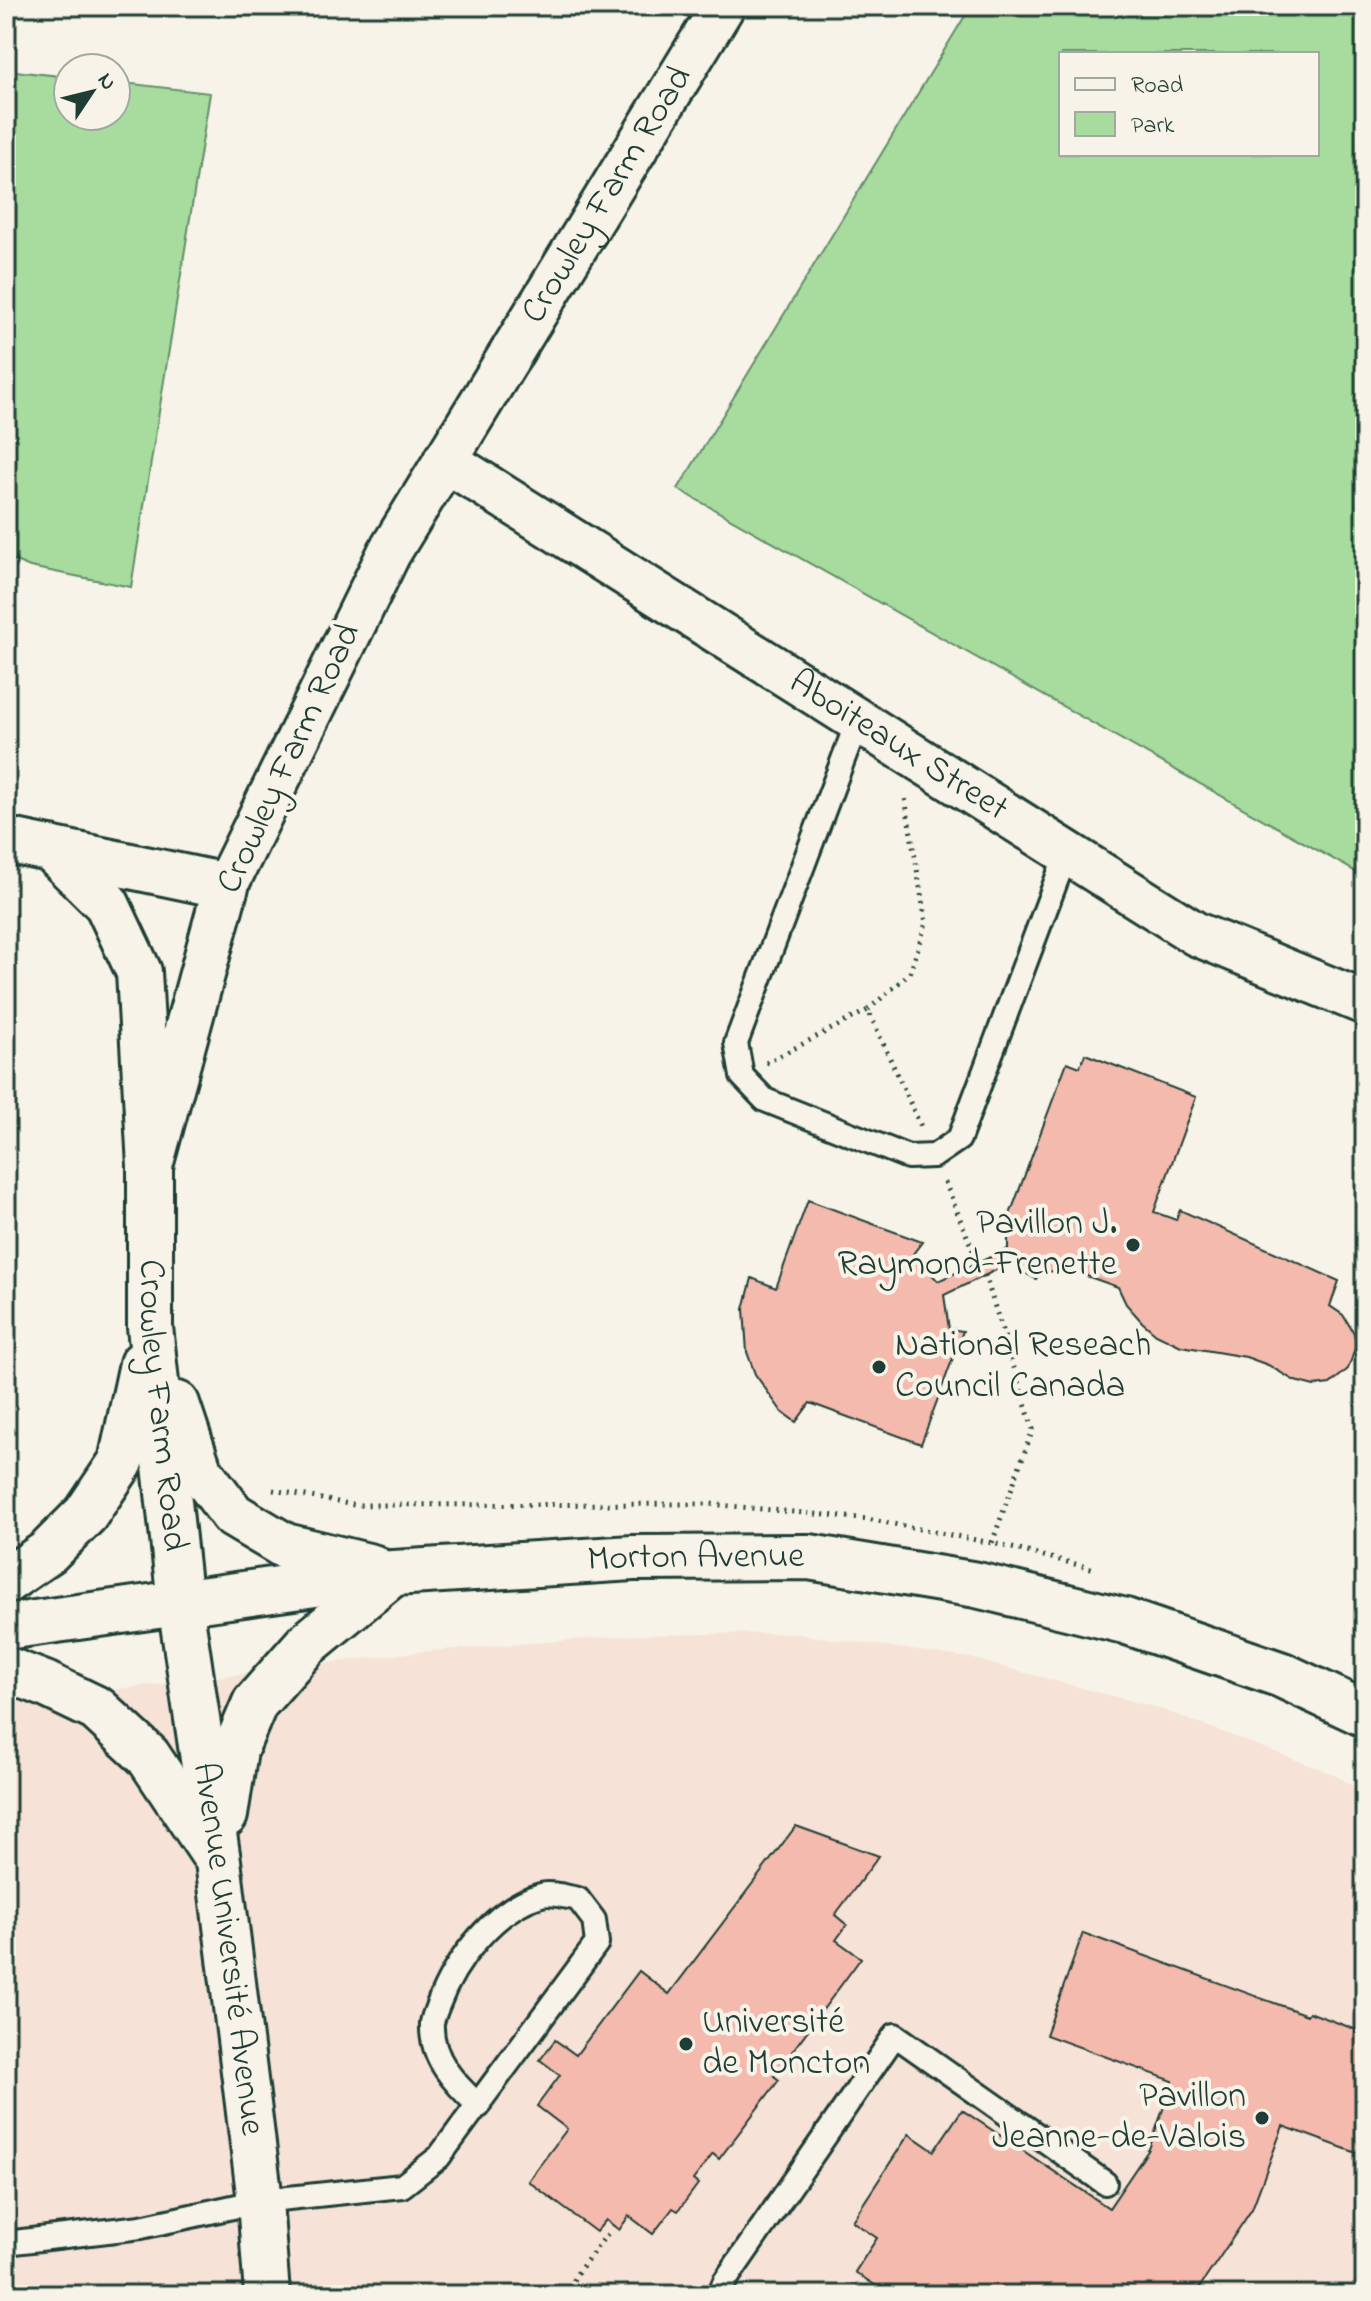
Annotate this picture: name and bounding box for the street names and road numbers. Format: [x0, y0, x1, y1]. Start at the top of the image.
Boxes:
street label: Crowley Farm Road [509, 56, 706, 334]
street label: Crowley Farm Road [204, 615, 376, 903]
street label: Aboiteaux Street [778, 657, 1018, 835]
street label: Crowley Farm Road [124, 1259, 201, 1554]
street label: Morton Avenue [586, 1531, 805, 1587]
street label: Avenue Université Avenue [177, 1759, 278, 2139]

